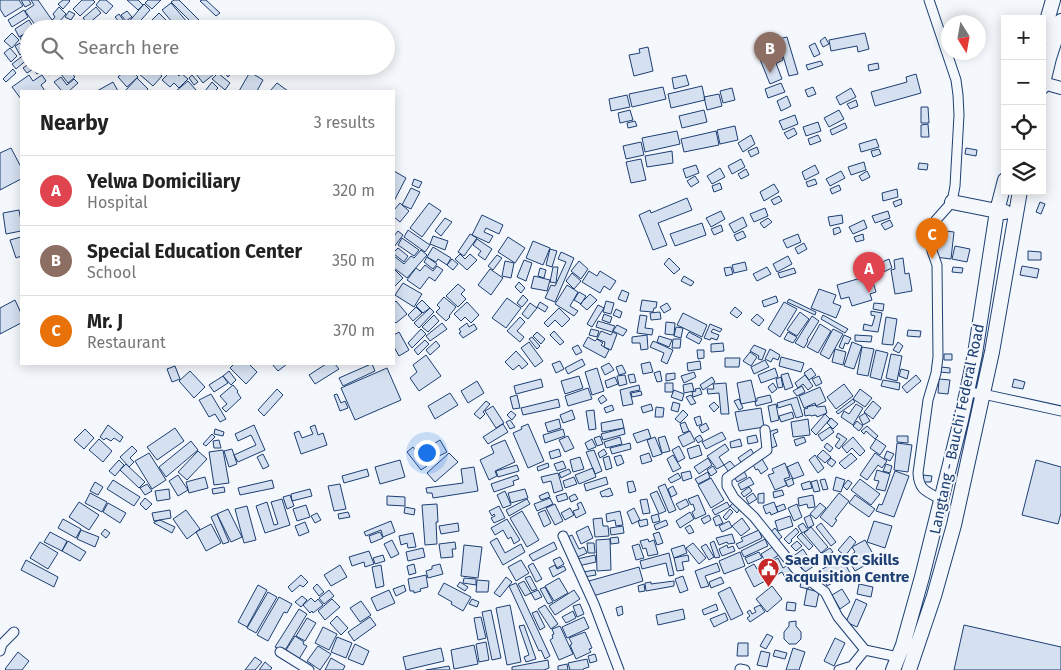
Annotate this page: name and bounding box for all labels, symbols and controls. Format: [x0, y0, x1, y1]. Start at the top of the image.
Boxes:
north arrow [941, 15, 986, 60]
map controls [1001, 15, 1046, 195]
button: + [1001, 15, 1046, 60]
search box [20, 20, 395, 75]
pin: B [754, 32, 786, 73]
icon: search [38, 34, 66, 62]
text: Search here [78, 36, 179, 59]
button: − [1001, 60, 1046, 105]
button: locate [1001, 105, 1046, 150]
text: Nearby [40, 110, 108, 136]
text: 3 results [314, 113, 375, 132]
button: layers [1001, 150, 1046, 195]
text: Yelwa Domiciliary [87, 170, 240, 193]
text: A [51, 181, 61, 200]
text: 320 m [332, 181, 375, 200]
text: Hospital [87, 193, 148, 212]
pin: C [916, 218, 948, 259]
text: Special Education Center [87, 240, 302, 263]
text: B [51, 251, 61, 270]
text: 350 m [332, 251, 375, 270]
pin: A [853, 252, 885, 293]
text: School [87, 263, 136, 282]
text: Mr. J [87, 310, 123, 333]
text: C [51, 321, 61, 340]
text: 370 m [333, 321, 375, 340]
street label: Langtang - Bauchi Federal Road [926, 322, 988, 536]
text: Restaurant [87, 333, 166, 352]
your location [414, 440, 440, 466]
place label: Saed NYSC Skills acquisition Centre [785, 551, 909, 586]
public building icon: Saed NYSC Skills acquisition Centre [757, 557, 781, 588]

